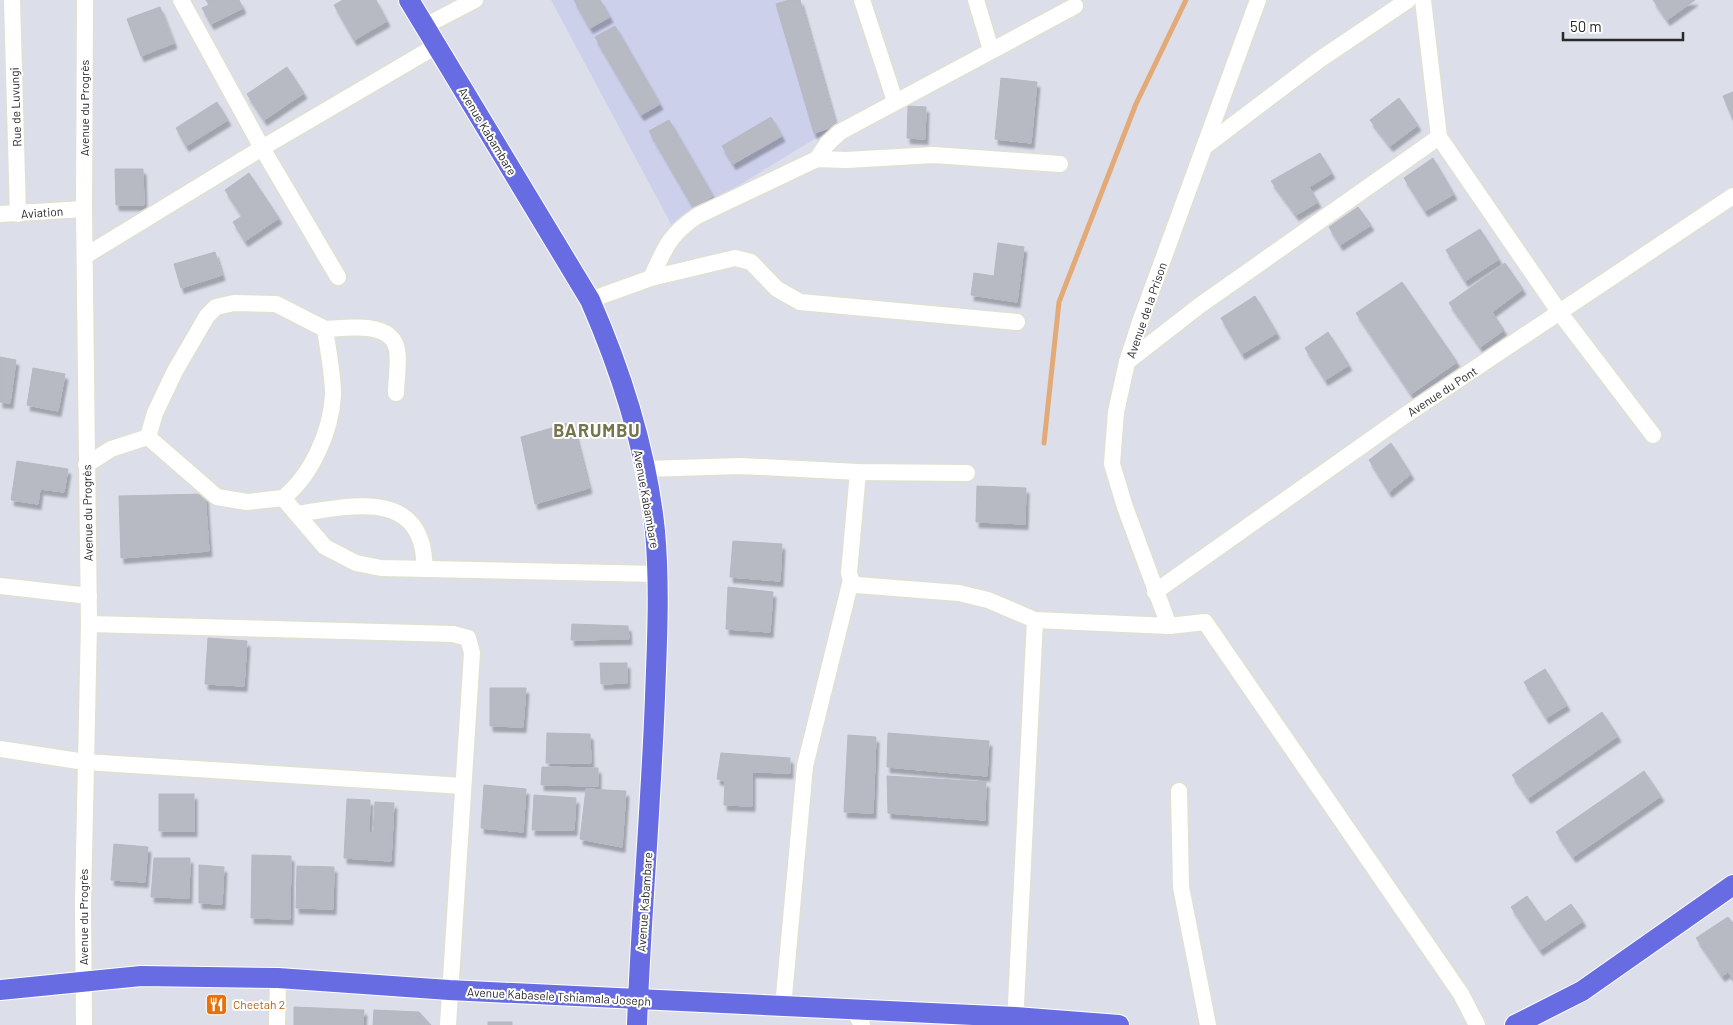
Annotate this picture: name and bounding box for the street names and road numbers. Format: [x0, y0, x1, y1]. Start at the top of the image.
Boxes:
street label: Avenue du Progrès [77, 59, 91, 156]
street label: Rue de Luvungi [7, 67, 23, 147]
street label: Avenue Kabambare [456, 85, 520, 177]
street label: Aviation [20, 204, 64, 220]
street label: Avenue de la Prison [1123, 260, 1169, 360]
street label: Avenue du Pont [1405, 363, 1479, 419]
street label: Avenue Kabambare [631, 449, 663, 549]
street label: Avenue du Progrès [79, 464, 95, 561]
street label: Avenue Kabambare [634, 852, 654, 952]
street label: Avenue du Progrès [76, 868, 90, 965]
street label: Avenue Kabasele Tshiamala Joseph [467, 984, 651, 1008]

